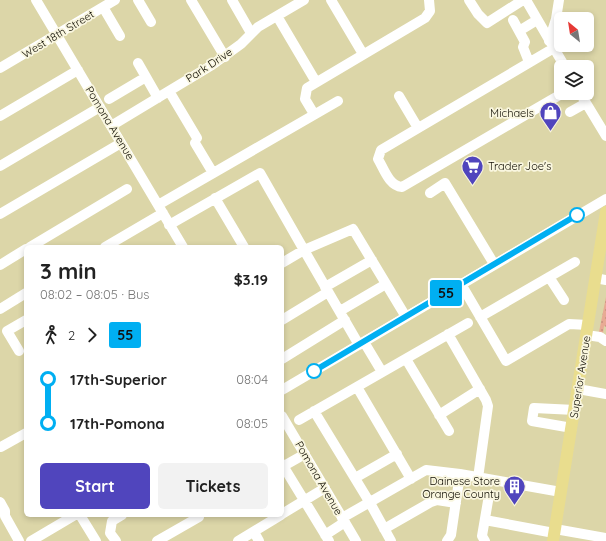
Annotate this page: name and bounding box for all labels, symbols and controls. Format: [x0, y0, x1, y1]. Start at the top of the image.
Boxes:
street label: West 18th Street [19, 7, 97, 61]
north arrow [554, 12, 594, 52]
map controls [554, 12, 594, 100]
street label: Park Drive [183, 45, 235, 85]
button: layers [554, 60, 594, 100]
street label: Pomona Avenue [83, 84, 137, 162]
shop icon: Michaels [537, 100, 563, 133]
place label: Michaels [490, 106, 534, 120]
supermarket icon: Trader Joe's [459, 153, 485, 186]
place label: Trader Joe's [488, 159, 551, 173]
unlabelled marker [569, 207, 585, 223]
text: 3 min [40, 257, 97, 285]
text: $3.19 [234, 270, 268, 289]
line badge: 55 [428, 280, 464, 306]
text: 55 [438, 284, 454, 302]
text: 08:02 – 08:05 · Bus [40, 286, 149, 302]
icon: walk [40, 324, 62, 346]
icon: forward [81, 324, 103, 346]
text: 55 [117, 326, 133, 344]
text: 2 [68, 327, 75, 343]
street label: Superior Avenue [567, 335, 593, 419]
unlabelled marker [306, 363, 322, 379]
text: 17th-Superior [70, 370, 167, 389]
text: 08:04 [236, 371, 268, 387]
text: 17th-Pomona [70, 414, 165, 433]
text: 08:05 [236, 415, 268, 431]
street label: Pomona Avenue [292, 438, 346, 518]
button: Start [40, 463, 150, 509]
button: Tickets [158, 463, 268, 509]
place label: Dainese Store Orange County [422, 474, 500, 501]
building icon: Dainese Store Orange County [502, 474, 528, 507]

